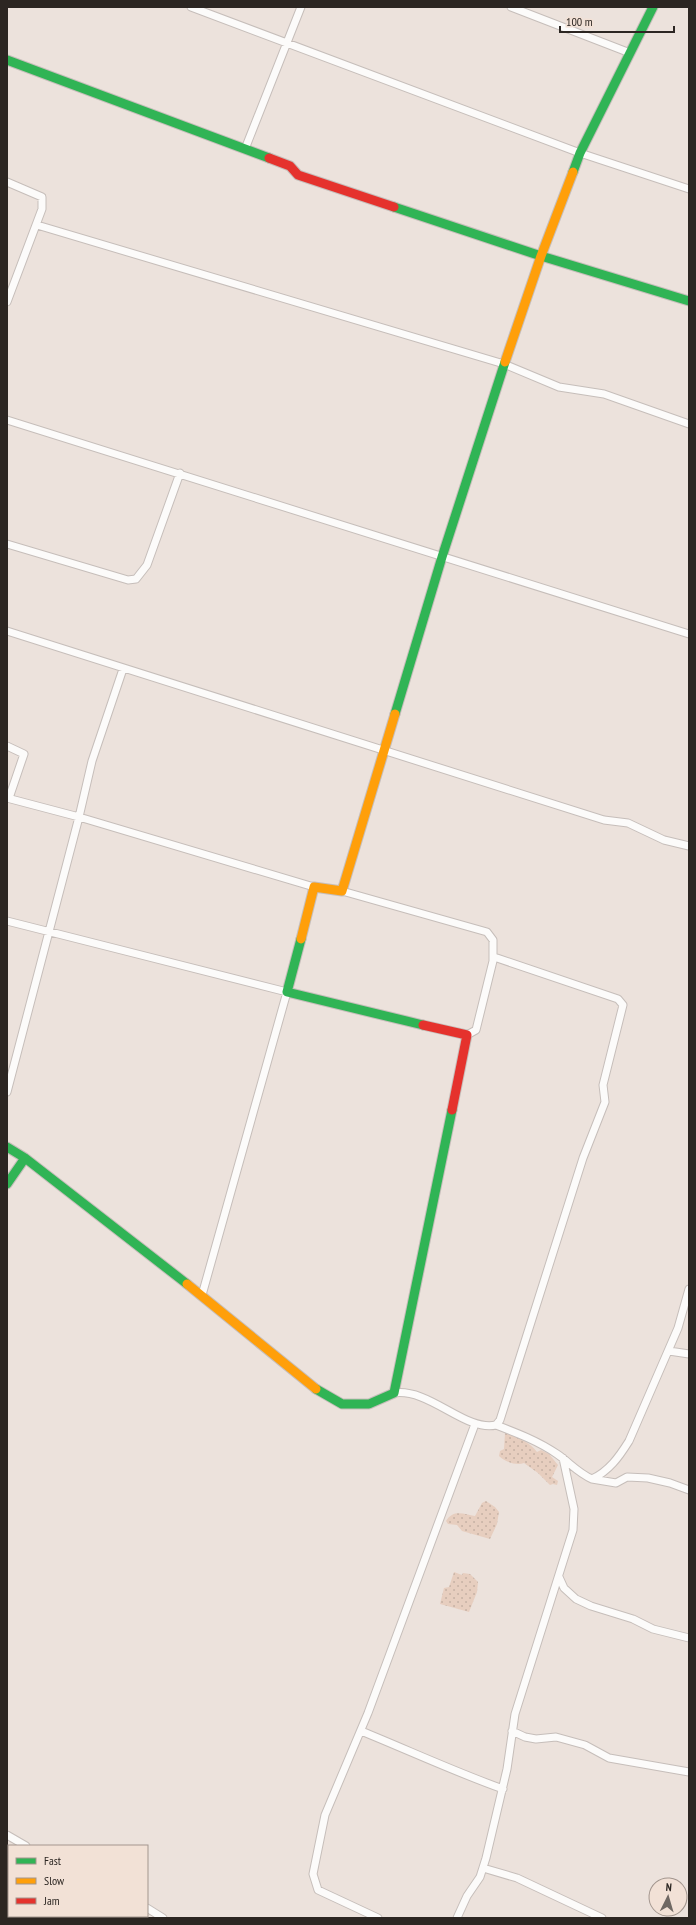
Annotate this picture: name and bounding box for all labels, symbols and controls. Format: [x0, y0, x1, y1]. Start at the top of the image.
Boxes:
scale bar [560, 8, 674, 34]
text: 100 m [566, 14, 593, 29]
legend [8, 1845, 148, 1917]
text: Fast [44, 1853, 62, 1868]
text: Slow [44, 1873, 65, 1888]
north arrow [648, 1877, 688, 1917]
text: N [665, 1880, 672, 1894]
text: Jam [43, 1893, 60, 1908]

